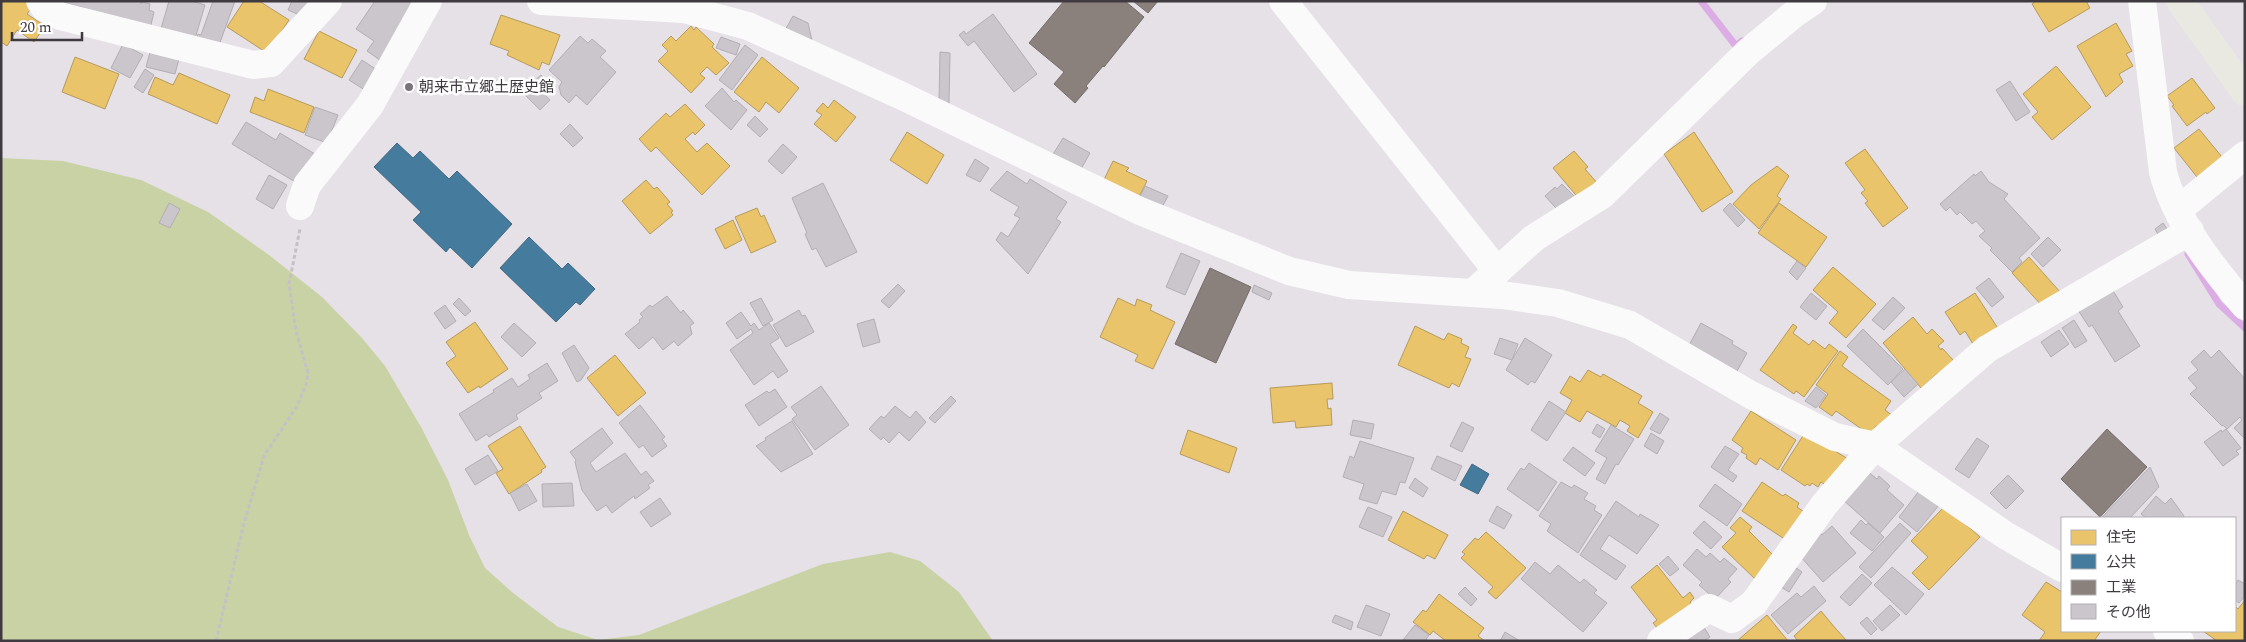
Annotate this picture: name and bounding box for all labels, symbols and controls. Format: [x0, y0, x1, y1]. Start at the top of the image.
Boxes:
scale bar [12, 10, 82, 42]
text: 20 m [20, 16, 52, 39]
place label: 朝来市立郷土歴史館 [419, 76, 554, 99]
marker: 朝来市立郷土歴史館 [403, 81, 415, 93]
legend [2061, 517, 2236, 632]
text: 住宅 [2106, 526, 2136, 549]
text: 公共 [2106, 551, 2136, 574]
text: 工業 [2106, 576, 2136, 599]
text: その他 [2106, 601, 2151, 624]

